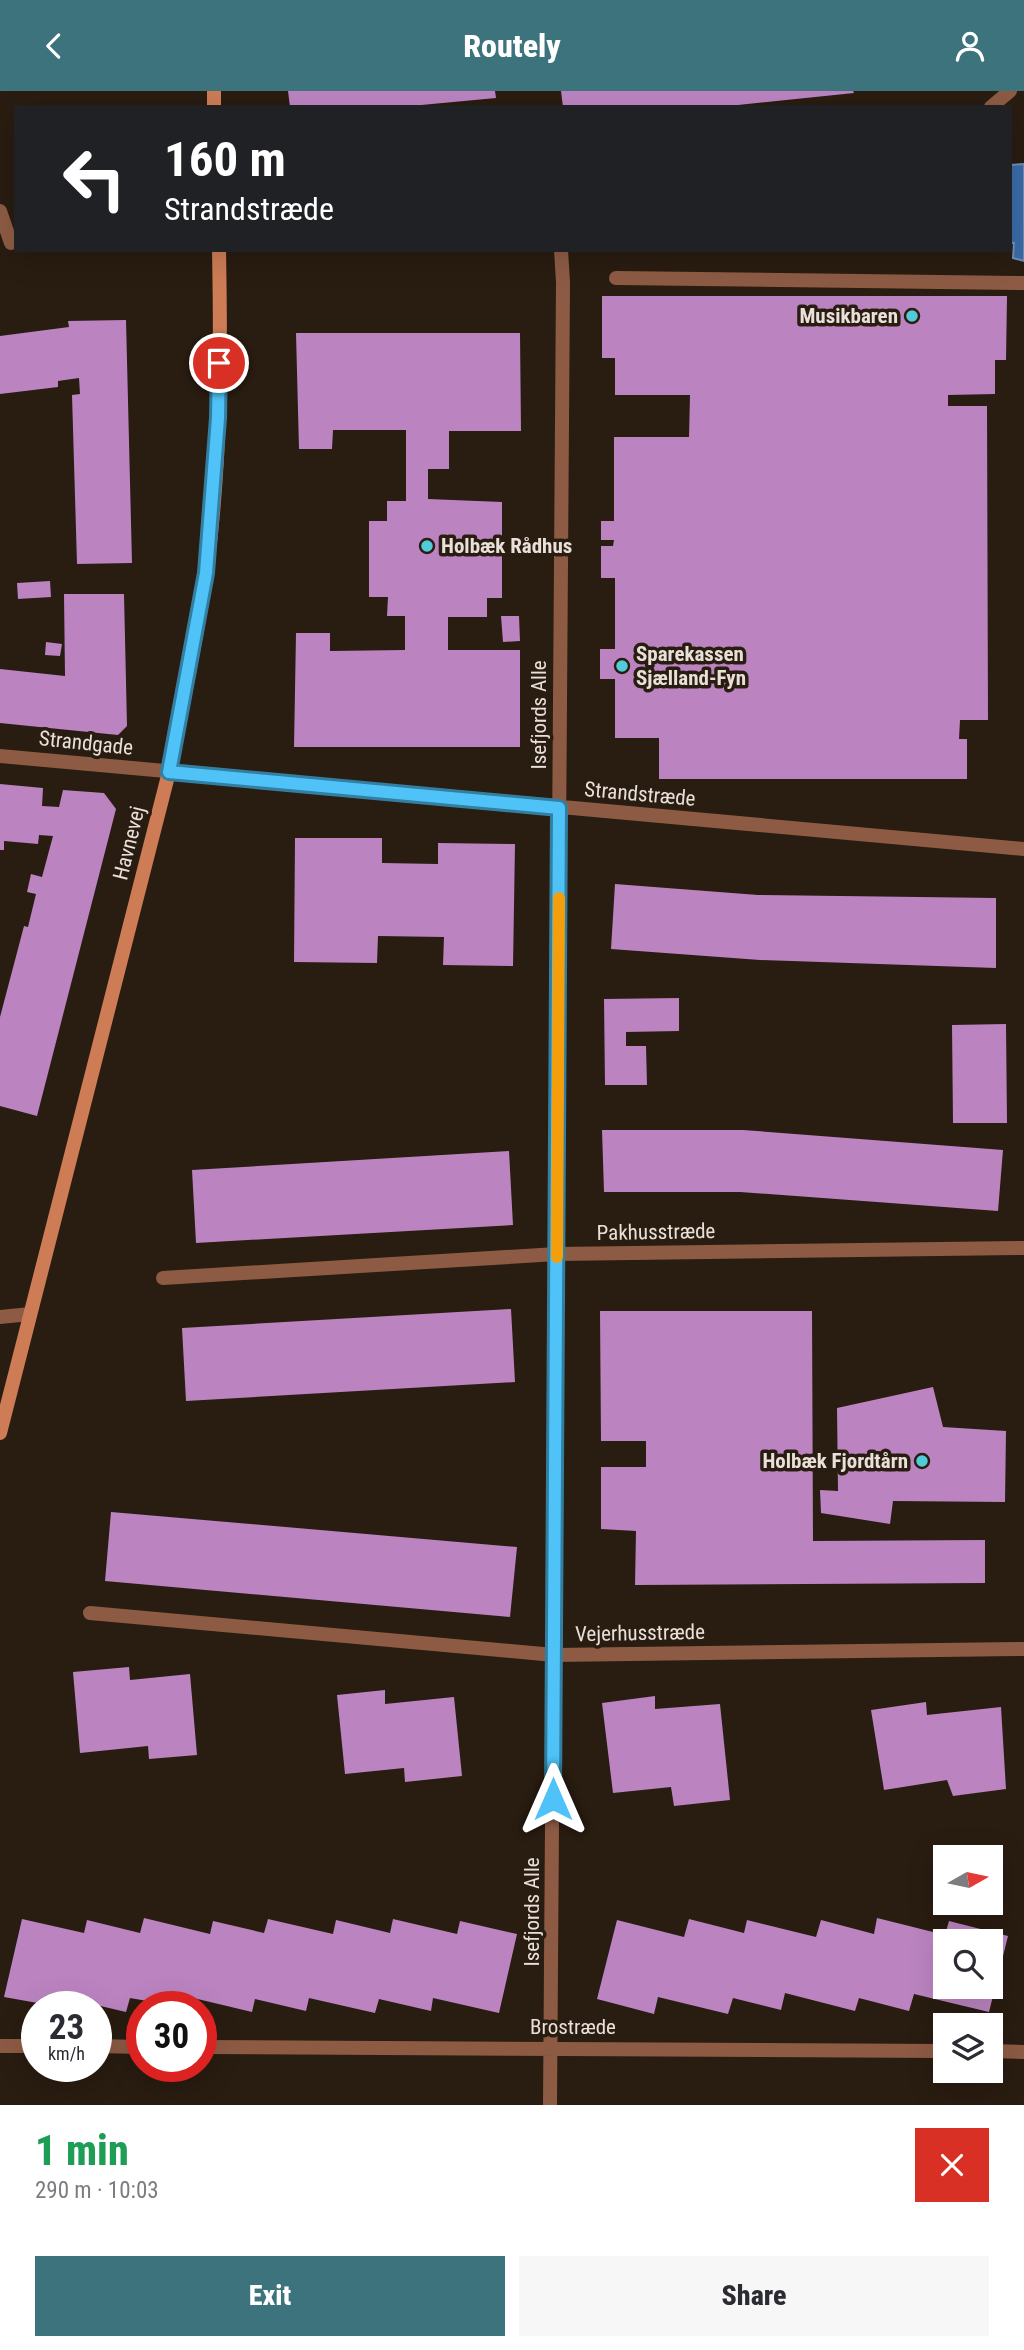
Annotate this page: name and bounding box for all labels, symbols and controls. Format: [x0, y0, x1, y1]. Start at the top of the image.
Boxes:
icon: back [35, 27, 73, 65]
text: Routely [463, 27, 561, 65]
icon: person [951, 27, 989, 65]
text: 160 m [164, 131, 286, 188]
icon: left [49, 133, 140, 224]
text: Strandstræde [164, 190, 334, 228]
place label: Musikbaren [799, 304, 898, 328]
marker: Musikbaren [904, 308, 920, 324]
pin [189, 333, 249, 393]
icon: arrive [200, 344, 238, 382]
place label: Holbæk Rådhus [441, 534, 572, 558]
marker: Holbæk Rådhus [419, 538, 435, 554]
place label: Sparekassen Sjælland-Fyn [636, 642, 746, 690]
marker: Sparekassen Sjælland-Fyn [614, 658, 630, 674]
street label: Isefjords Alle [527, 660, 551, 770]
street label: Strandgade [38, 726, 134, 760]
street label: Strandstræde [583, 777, 697, 811]
street label: Havnevej [108, 804, 150, 882]
street label: Pakhusstræde [596, 1219, 716, 1245]
place label: Holbæk Fjordtårn [762, 1449, 908, 1473]
marker: Holbæk Fjordtårn [914, 1453, 930, 1469]
street label: Vejerhusstræde [575, 1620, 705, 1646]
position arrow [516, 1762, 590, 1836]
north arrow [933, 1845, 1003, 1915]
map controls [933, 1845, 1003, 2083]
street label: Isefjords Alle [520, 1857, 544, 1967]
button: search [933, 1929, 1003, 1999]
speed limit sign: 30 [126, 1991, 217, 2082]
text: 23 [49, 2007, 84, 2048]
button: layers [933, 2013, 1003, 2083]
street label: Brostræde [530, 2015, 616, 2039]
text: km/h [48, 2043, 85, 2064]
text: 1 min [35, 2126, 129, 2175]
button: close [915, 2128, 989, 2202]
text: 290 m · 10:03 [35, 2177, 159, 2204]
button: Exit [35, 2256, 505, 2336]
button: Share [519, 2256, 989, 2336]

